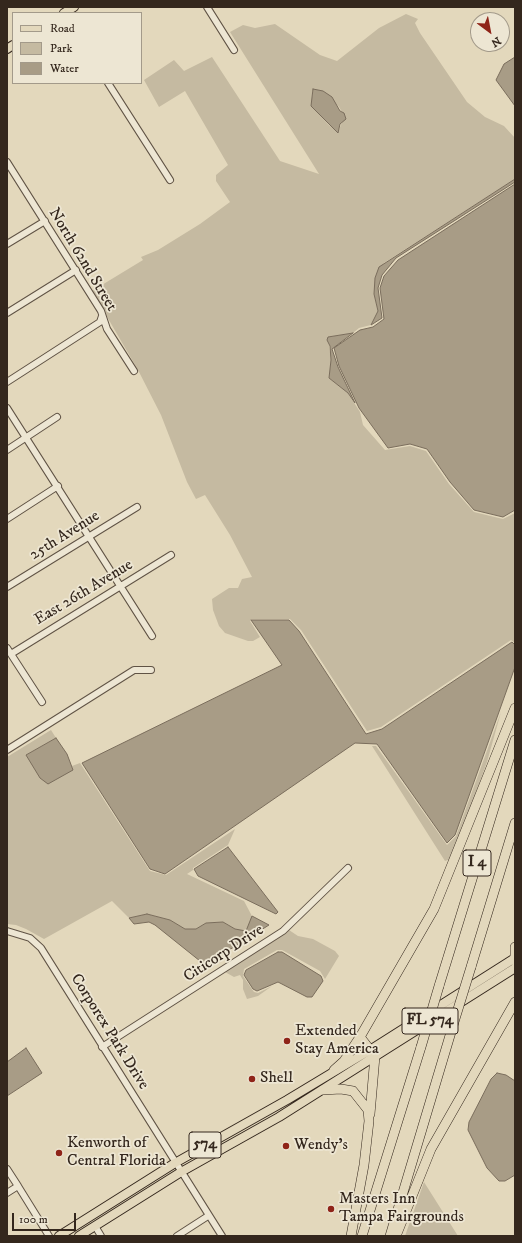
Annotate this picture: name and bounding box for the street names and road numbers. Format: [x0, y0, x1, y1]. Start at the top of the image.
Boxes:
street label: North 62nd Street [44, 205, 120, 315]
street label: 25th Avenue [27, 507, 103, 565]
street label: East 26th Avenue [31, 556, 137, 630]
road number: I 4 [463, 850, 491, 876]
street label: Citicorp Drive [180, 921, 268, 987]
street label: Corporex Park Drive [66, 971, 152, 1093]
road number: FL 574 [402, 1008, 458, 1034]
road number: 574 [189, 1132, 221, 1158]

